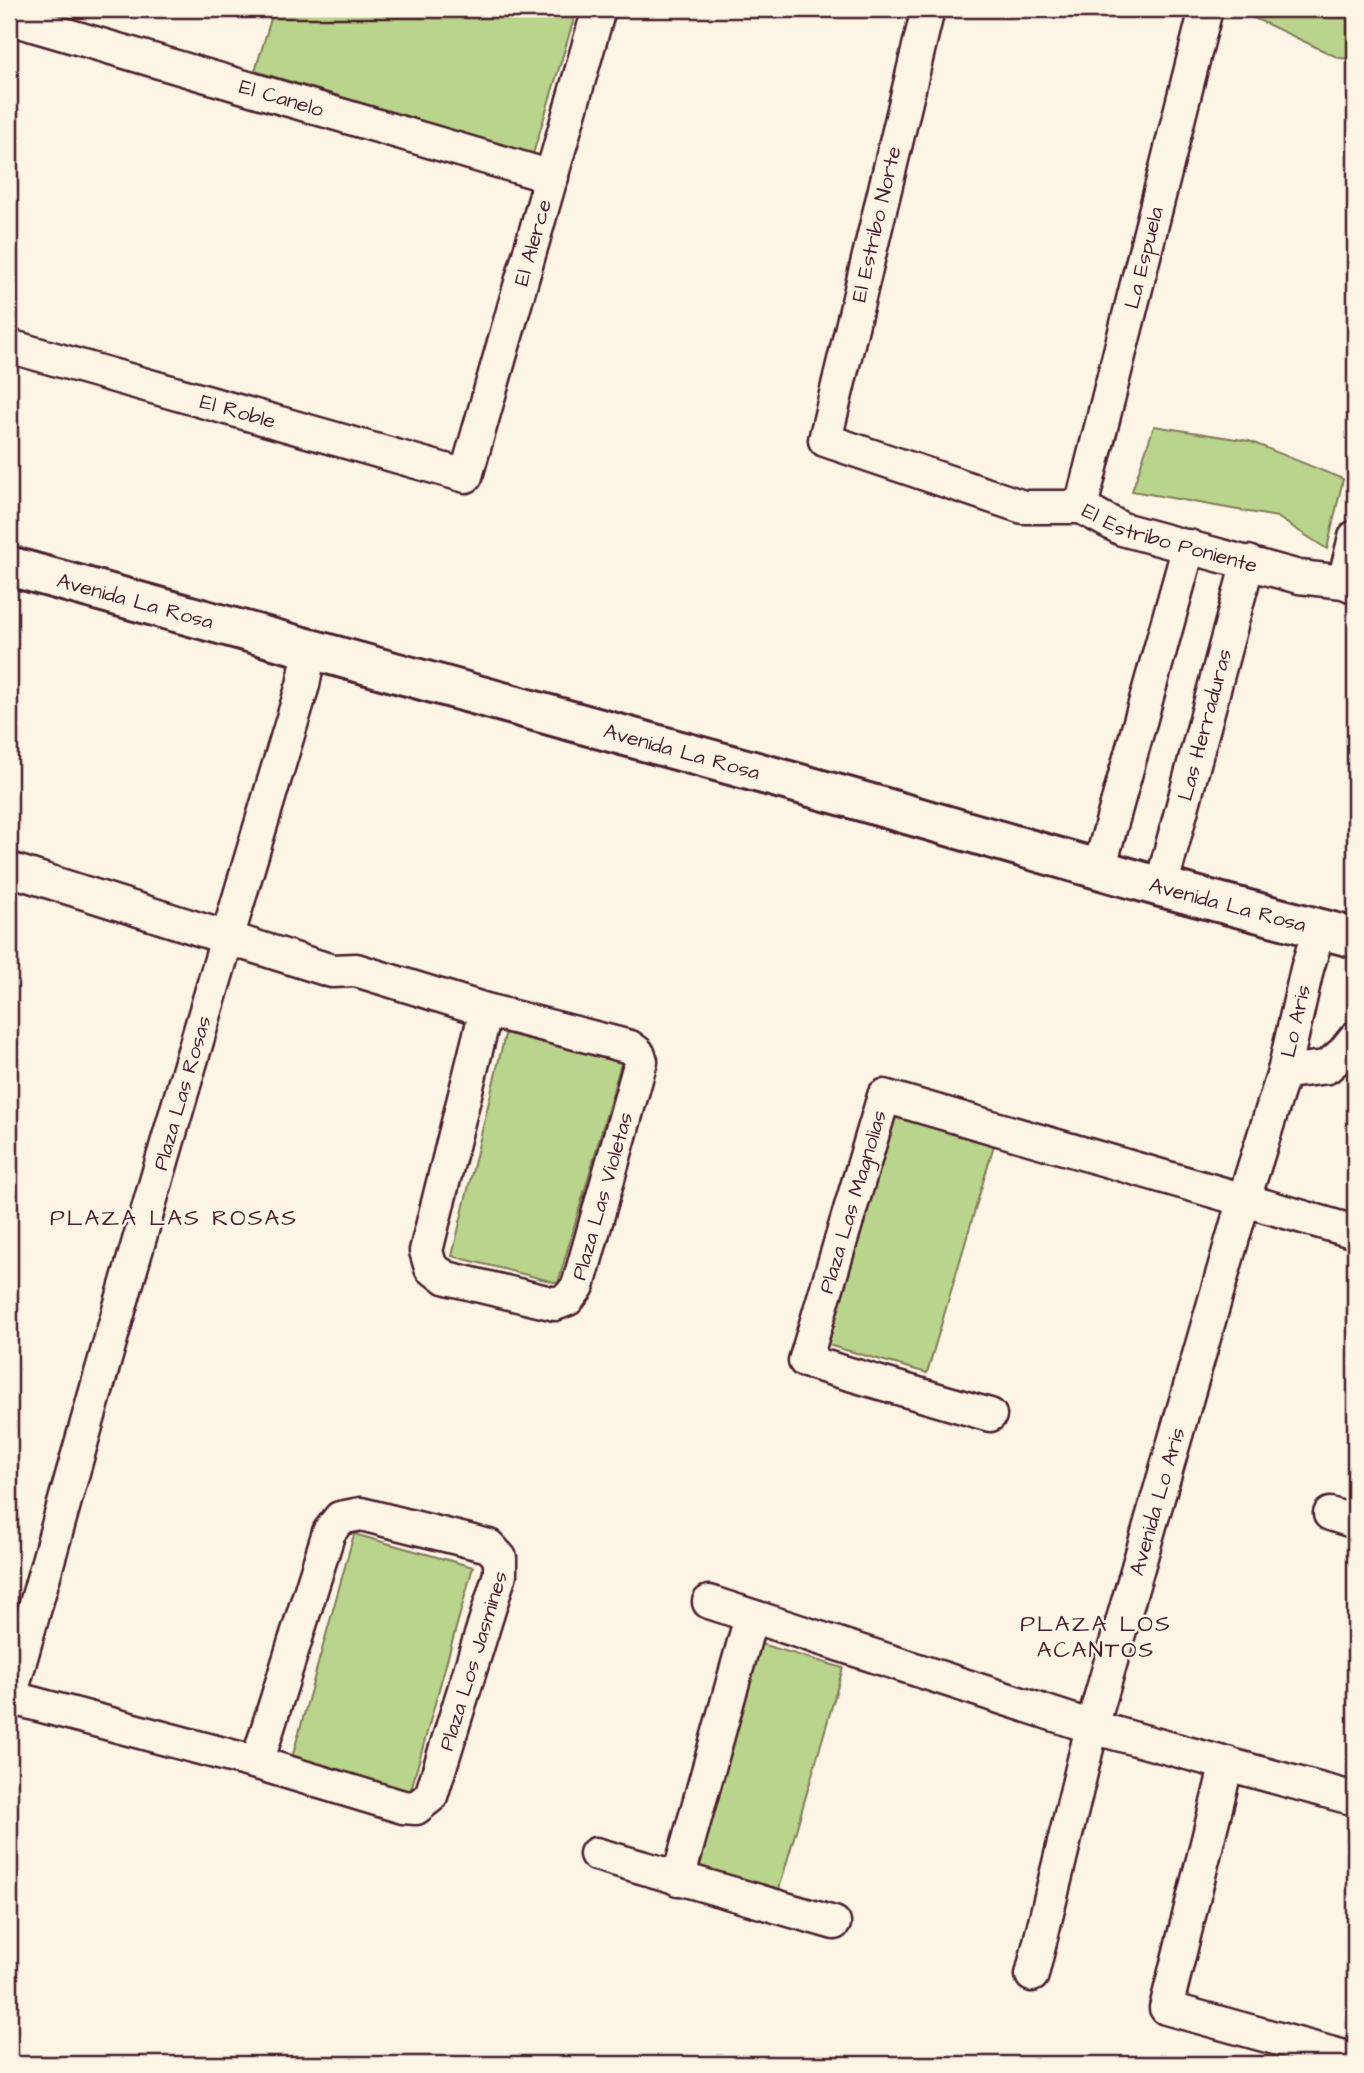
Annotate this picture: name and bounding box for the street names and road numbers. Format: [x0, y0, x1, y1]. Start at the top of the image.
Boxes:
street label: El Canelo [236, 72, 327, 124]
street label: El Estribo Norte [844, 143, 908, 305]
street label: El Alerce [507, 196, 559, 289]
street label: La Espuela [1117, 203, 1171, 312]
street label: El Roble [197, 387, 279, 436]
street label: El Estribo Poniente [1077, 496, 1261, 580]
street label: Avenida La Rosa [54, 566, 217, 637]
street label: Las Herraduras [1171, 646, 1239, 804]
street label: Avenida La Rosa [600, 717, 764, 787]
street label: Avenida La Rosa [1146, 870, 1310, 940]
street label: Lo Aris [1274, 982, 1318, 1060]
street label: Plaza Las Rosas [146, 1012, 219, 1174]
street label: Plaza Las Magnolias [812, 1107, 894, 1297]
street label: Plaza Las Violetas [565, 1109, 640, 1284]
street label: Avenida Lo Aris [1122, 1424, 1193, 1579]
street label: Plaza Los Jasmines [432, 1568, 515, 1754]

